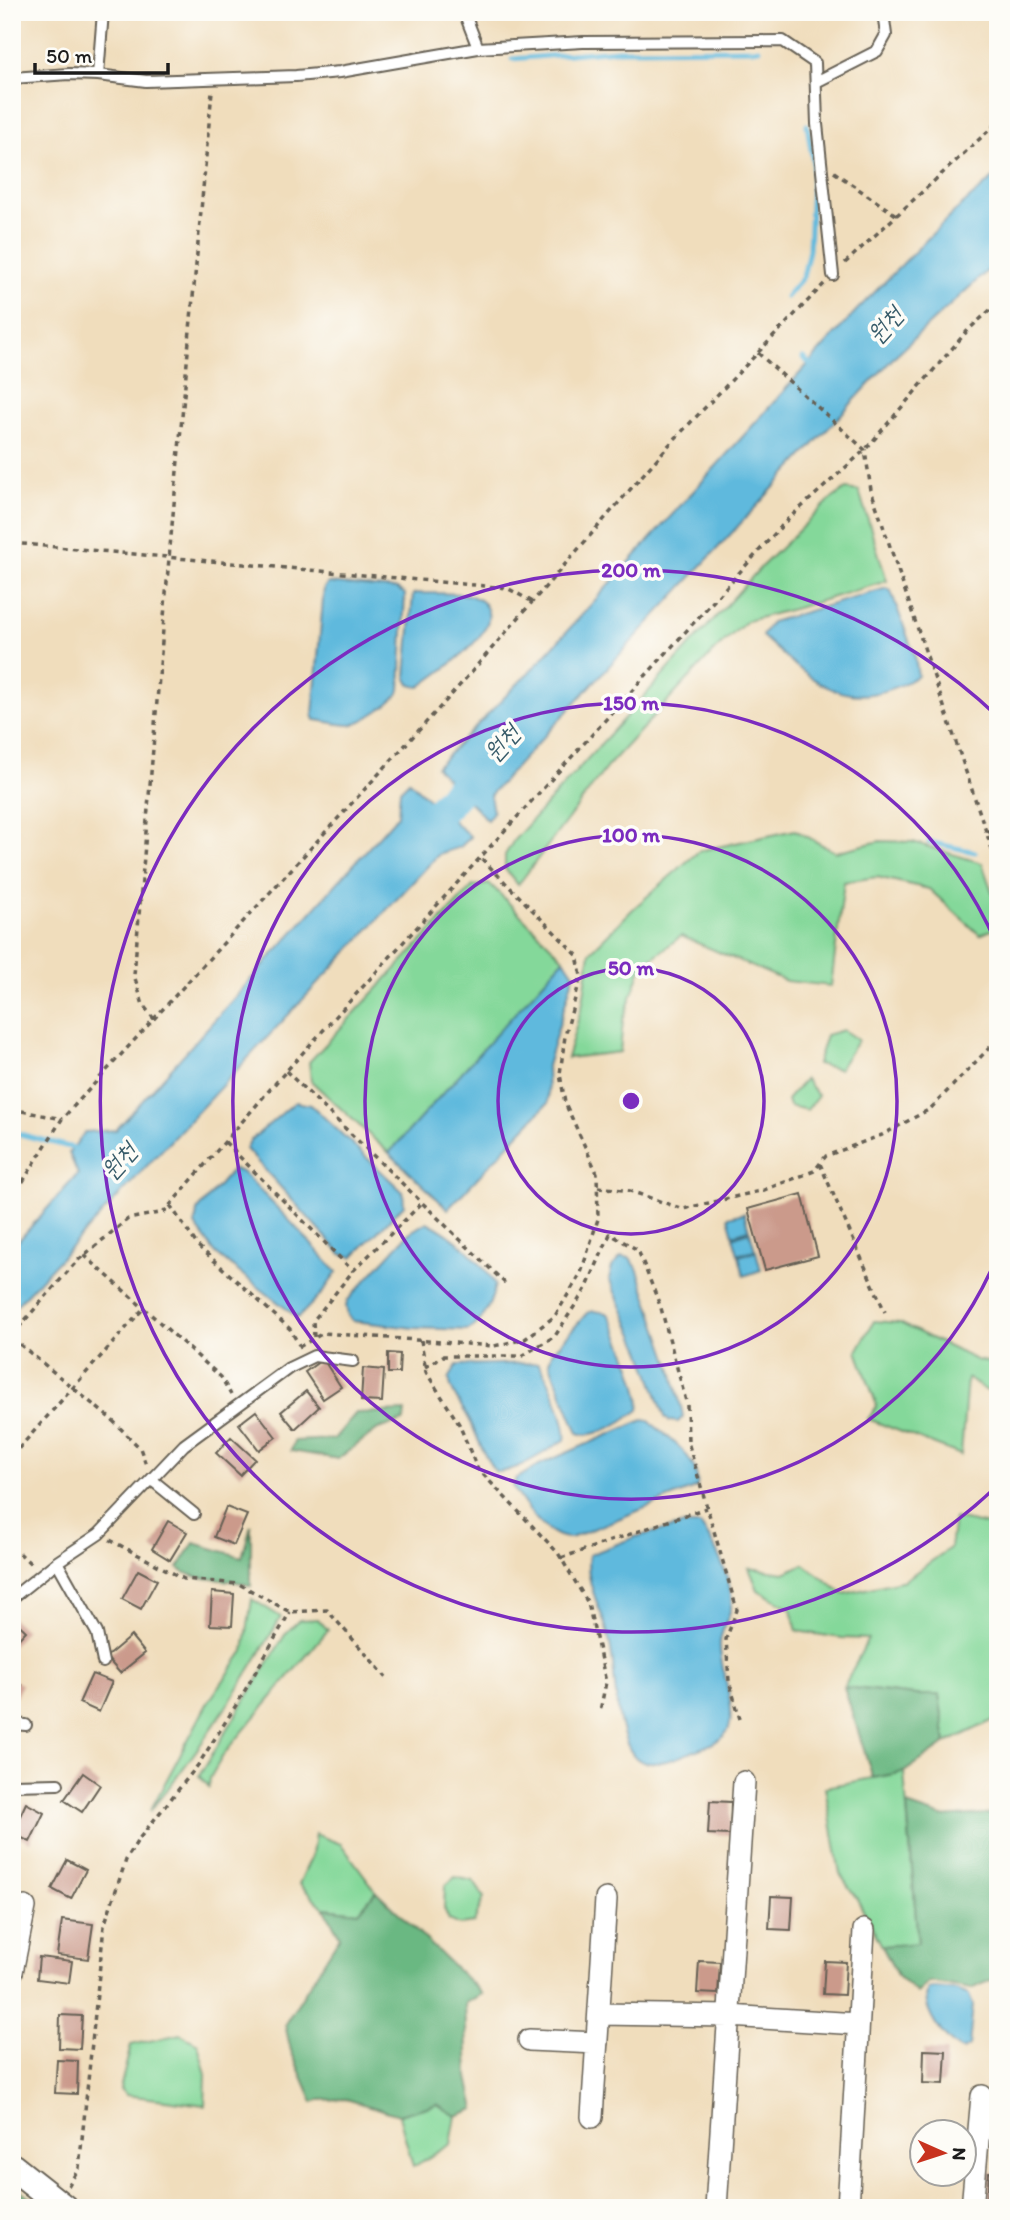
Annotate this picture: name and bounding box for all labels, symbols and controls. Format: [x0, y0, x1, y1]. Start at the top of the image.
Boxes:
scale bar [35, 32, 168, 76]
text: 50 m [46, 43, 93, 68]
water label: 원천 [861, 299, 910, 349]
text: 200 m [601, 557, 661, 582]
text: 150 m [603, 690, 659, 715]
water label: 원천 [478, 717, 527, 767]
text: 100 m [602, 822, 660, 847]
text: 50 m [608, 955, 655, 980]
centre of rings [619, 1089, 643, 1113]
water label: 원천 [95, 1135, 144, 1185]
north arrow [908, 2118, 978, 2188]
text: N [948, 2147, 971, 2161]

